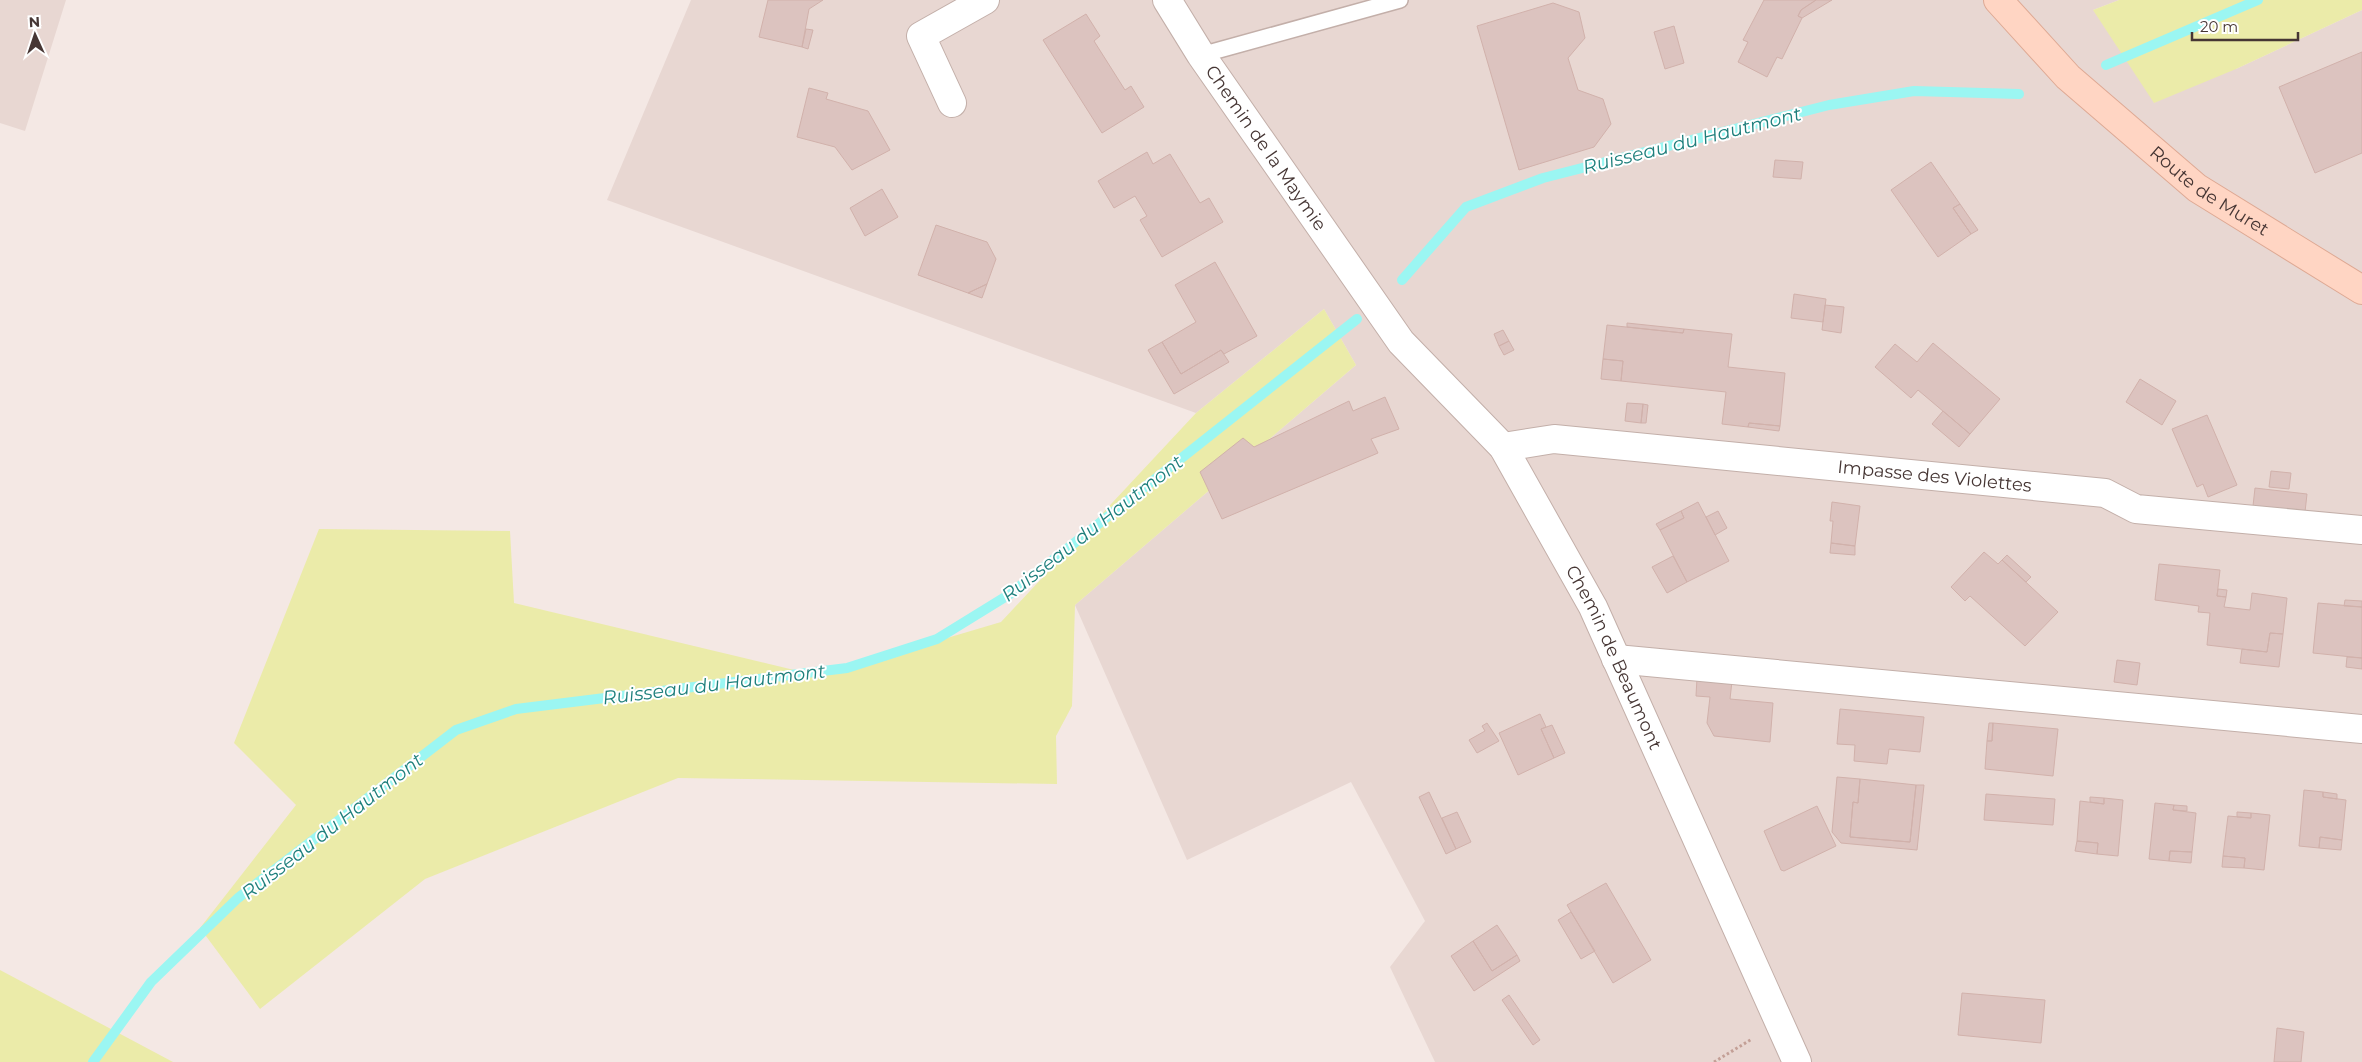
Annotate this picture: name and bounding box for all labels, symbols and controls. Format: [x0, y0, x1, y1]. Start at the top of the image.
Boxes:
north arrow [10, 10, 60, 60]
scale bar [2192, 10, 2298, 42]
text: N [28, 13, 40, 31]
text: 20 m [2200, 17, 2238, 36]
street label: Chemin de la Maymie [1201, 61, 1331, 235]
water label: Ruisseau du Hautmont [1580, 102, 1804, 179]
street label: Route de Muret [2145, 141, 2273, 241]
water label: Ruisseau du Hautmont [997, 450, 1188, 607]
street label: Impasse des Violettes [1836, 456, 2033, 497]
street label: Chemin de Beaumont [1561, 561, 1667, 753]
water label: Ruisseau du Hautmont [601, 659, 827, 710]
water label: Ruisseau du Hautmont [237, 748, 428, 905]

